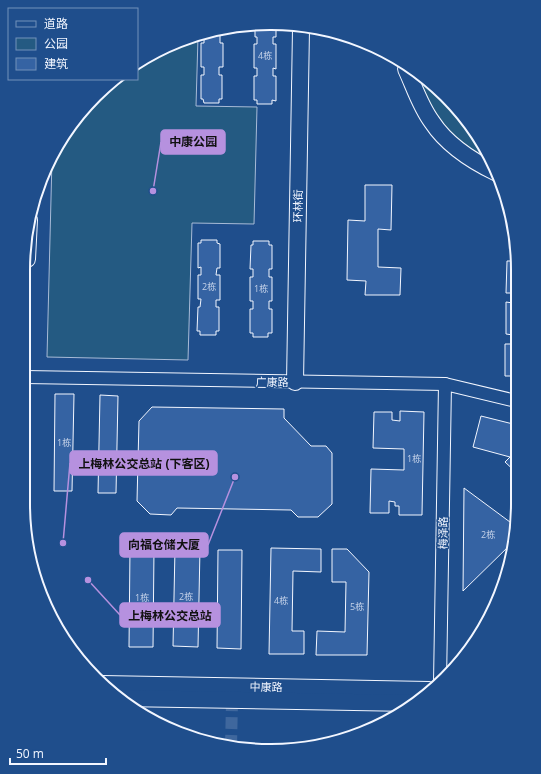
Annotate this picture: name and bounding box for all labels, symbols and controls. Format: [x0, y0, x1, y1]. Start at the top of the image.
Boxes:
legend [8, 8, 138, 80]
text: 道路 [44, 15, 68, 32]
text: 公园 [44, 35, 68, 52]
house number: 4栋 [258, 49, 272, 62]
text: 建筑 [44, 55, 68, 72]
callout: 中康公园 [161, 130, 225, 154]
text: 中康公园 [169, 133, 217, 150]
street label: 环林街 [290, 189, 305, 223]
house number: 2栋 [202, 280, 216, 293]
house number: 1栋 [254, 282, 268, 295]
street label: 广康路 [255, 374, 289, 389]
house number: 1栋 [57, 436, 71, 449]
callout: 上梅林公交总站 (下客区) [70, 451, 217, 475]
house number: 1栋 [407, 452, 421, 465]
text: 上梅林公交总站 (下客区) [78, 455, 210, 472]
street label: 梅泽路 [435, 516, 450, 550]
house number: 2栋 [481, 528, 495, 541]
callout: 向福仓储大厦 [120, 533, 208, 557]
text: 向福仓储大厦 [128, 536, 200, 553]
house number: 2栋 [179, 590, 193, 603]
house number: 1栋 [135, 591, 149, 604]
house number: 4栋 [274, 594, 288, 607]
house number: 5栋 [350, 600, 364, 613]
callout: 上梅林公交总站 [120, 603, 220, 627]
text: 上梅林公交总站 [128, 607, 212, 624]
street label: 中康路 [249, 679, 283, 694]
scale bar [10, 740, 106, 766]
text: 50 m [16, 745, 44, 762]

